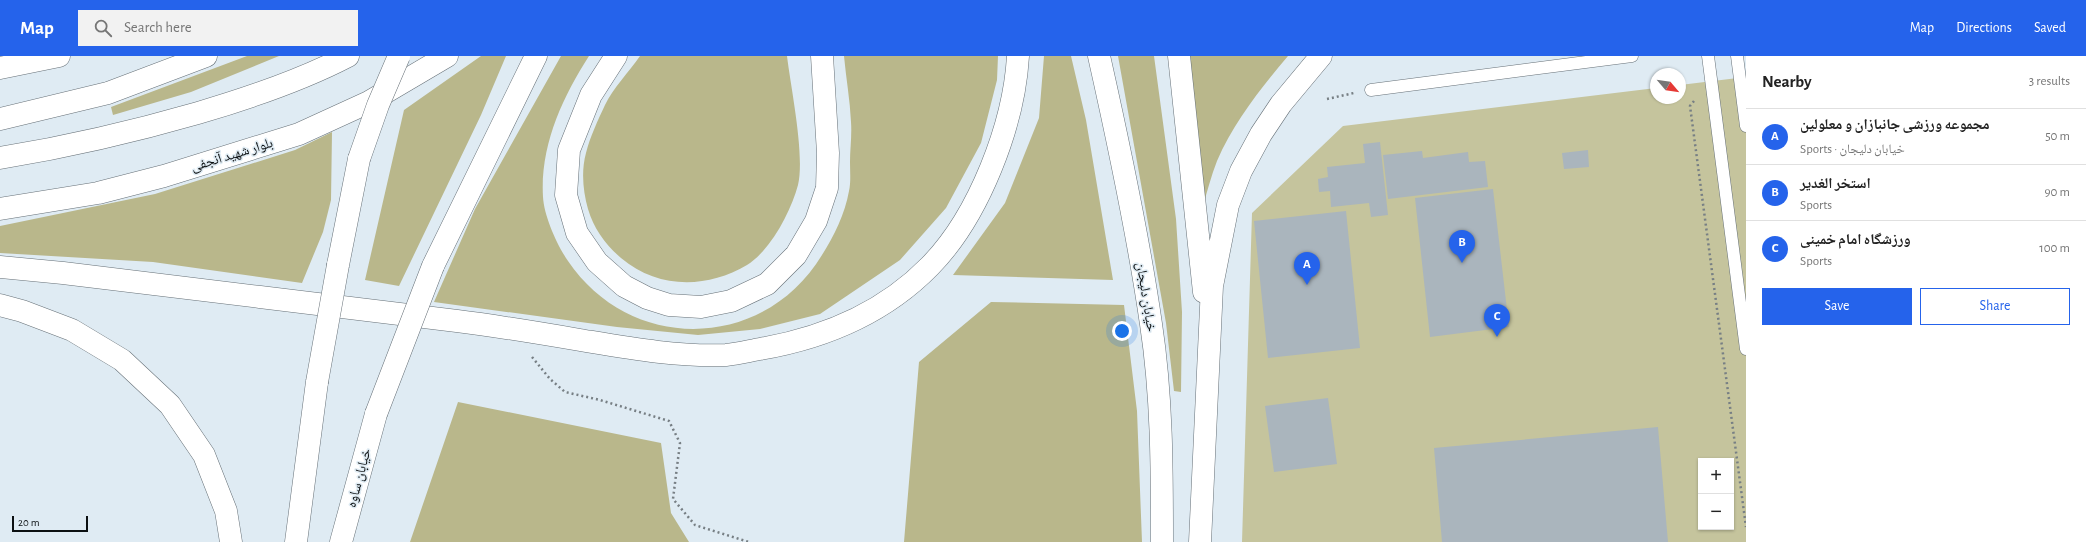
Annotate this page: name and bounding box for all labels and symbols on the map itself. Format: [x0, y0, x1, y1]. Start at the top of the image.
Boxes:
north arrow [1650, 68, 1686, 104]
street label: بلوار شهید آنجفی [189, 135, 275, 175]
pin: B [1449, 230, 1475, 263]
pin: A [1294, 252, 1320, 285]
street label: خیابان دلیجان [1133, 261, 1158, 333]
pin: C [1484, 304, 1510, 337]
your location [1112, 321, 1132, 341]
street label: خیابان ساوه [344, 447, 375, 509]
scale bar [12, 514, 88, 533]

